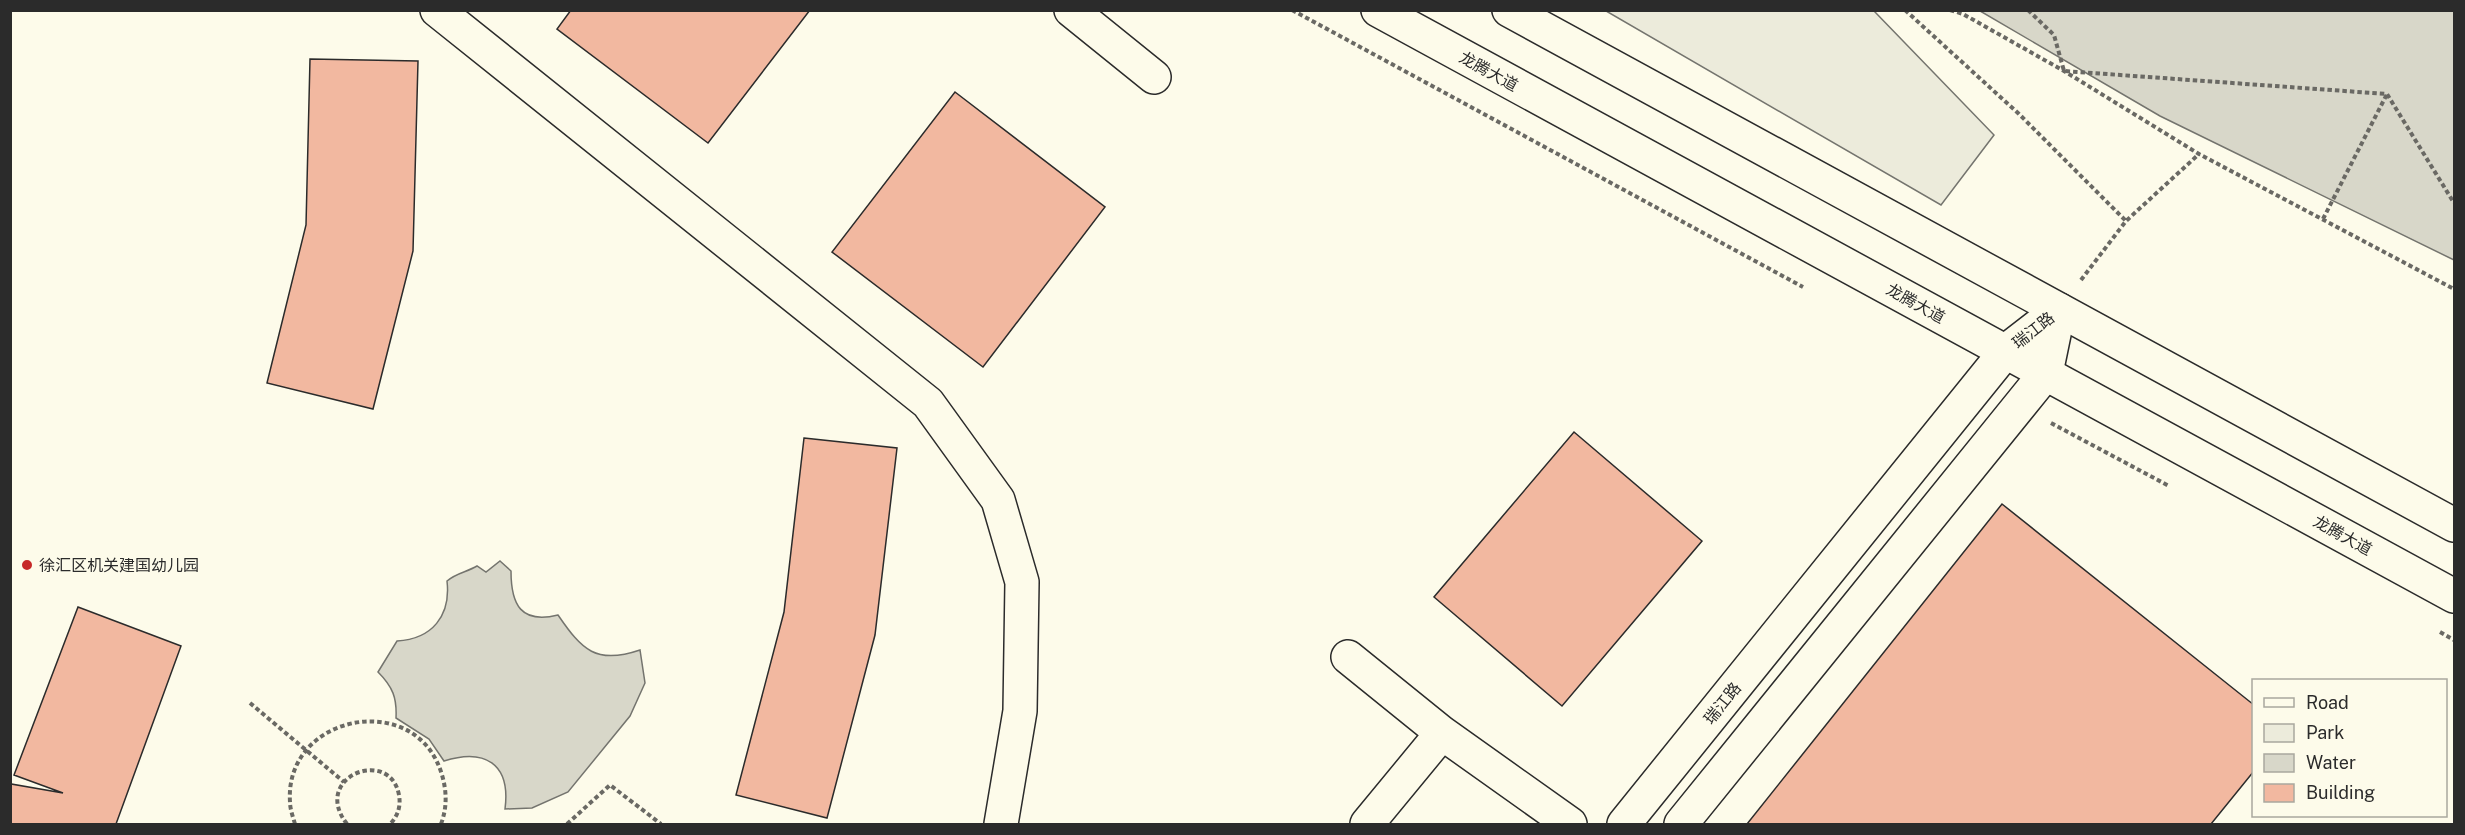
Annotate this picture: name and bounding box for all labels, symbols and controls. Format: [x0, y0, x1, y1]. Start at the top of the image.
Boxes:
street label: 龙腾大道 [1456, 48, 1521, 95]
street label: 龙腾大道 [1883, 280, 1948, 327]
street label: 瑞江路 [2009, 308, 2058, 353]
street label: 龙腾大道 [2310, 512, 2375, 559]
place label: 徐汇区机关建国幼儿园 [39, 556, 199, 575]
marker: 徐汇区机关建国幼儿园 [20, 558, 34, 572]
street label: 瑞江路 [1700, 679, 1745, 728]
legend [2252, 679, 2447, 817]
text: Road [2306, 692, 2349, 713]
text: Park [2306, 722, 2344, 743]
text: Water [2306, 752, 2356, 773]
text: Building [2306, 782, 2375, 803]

